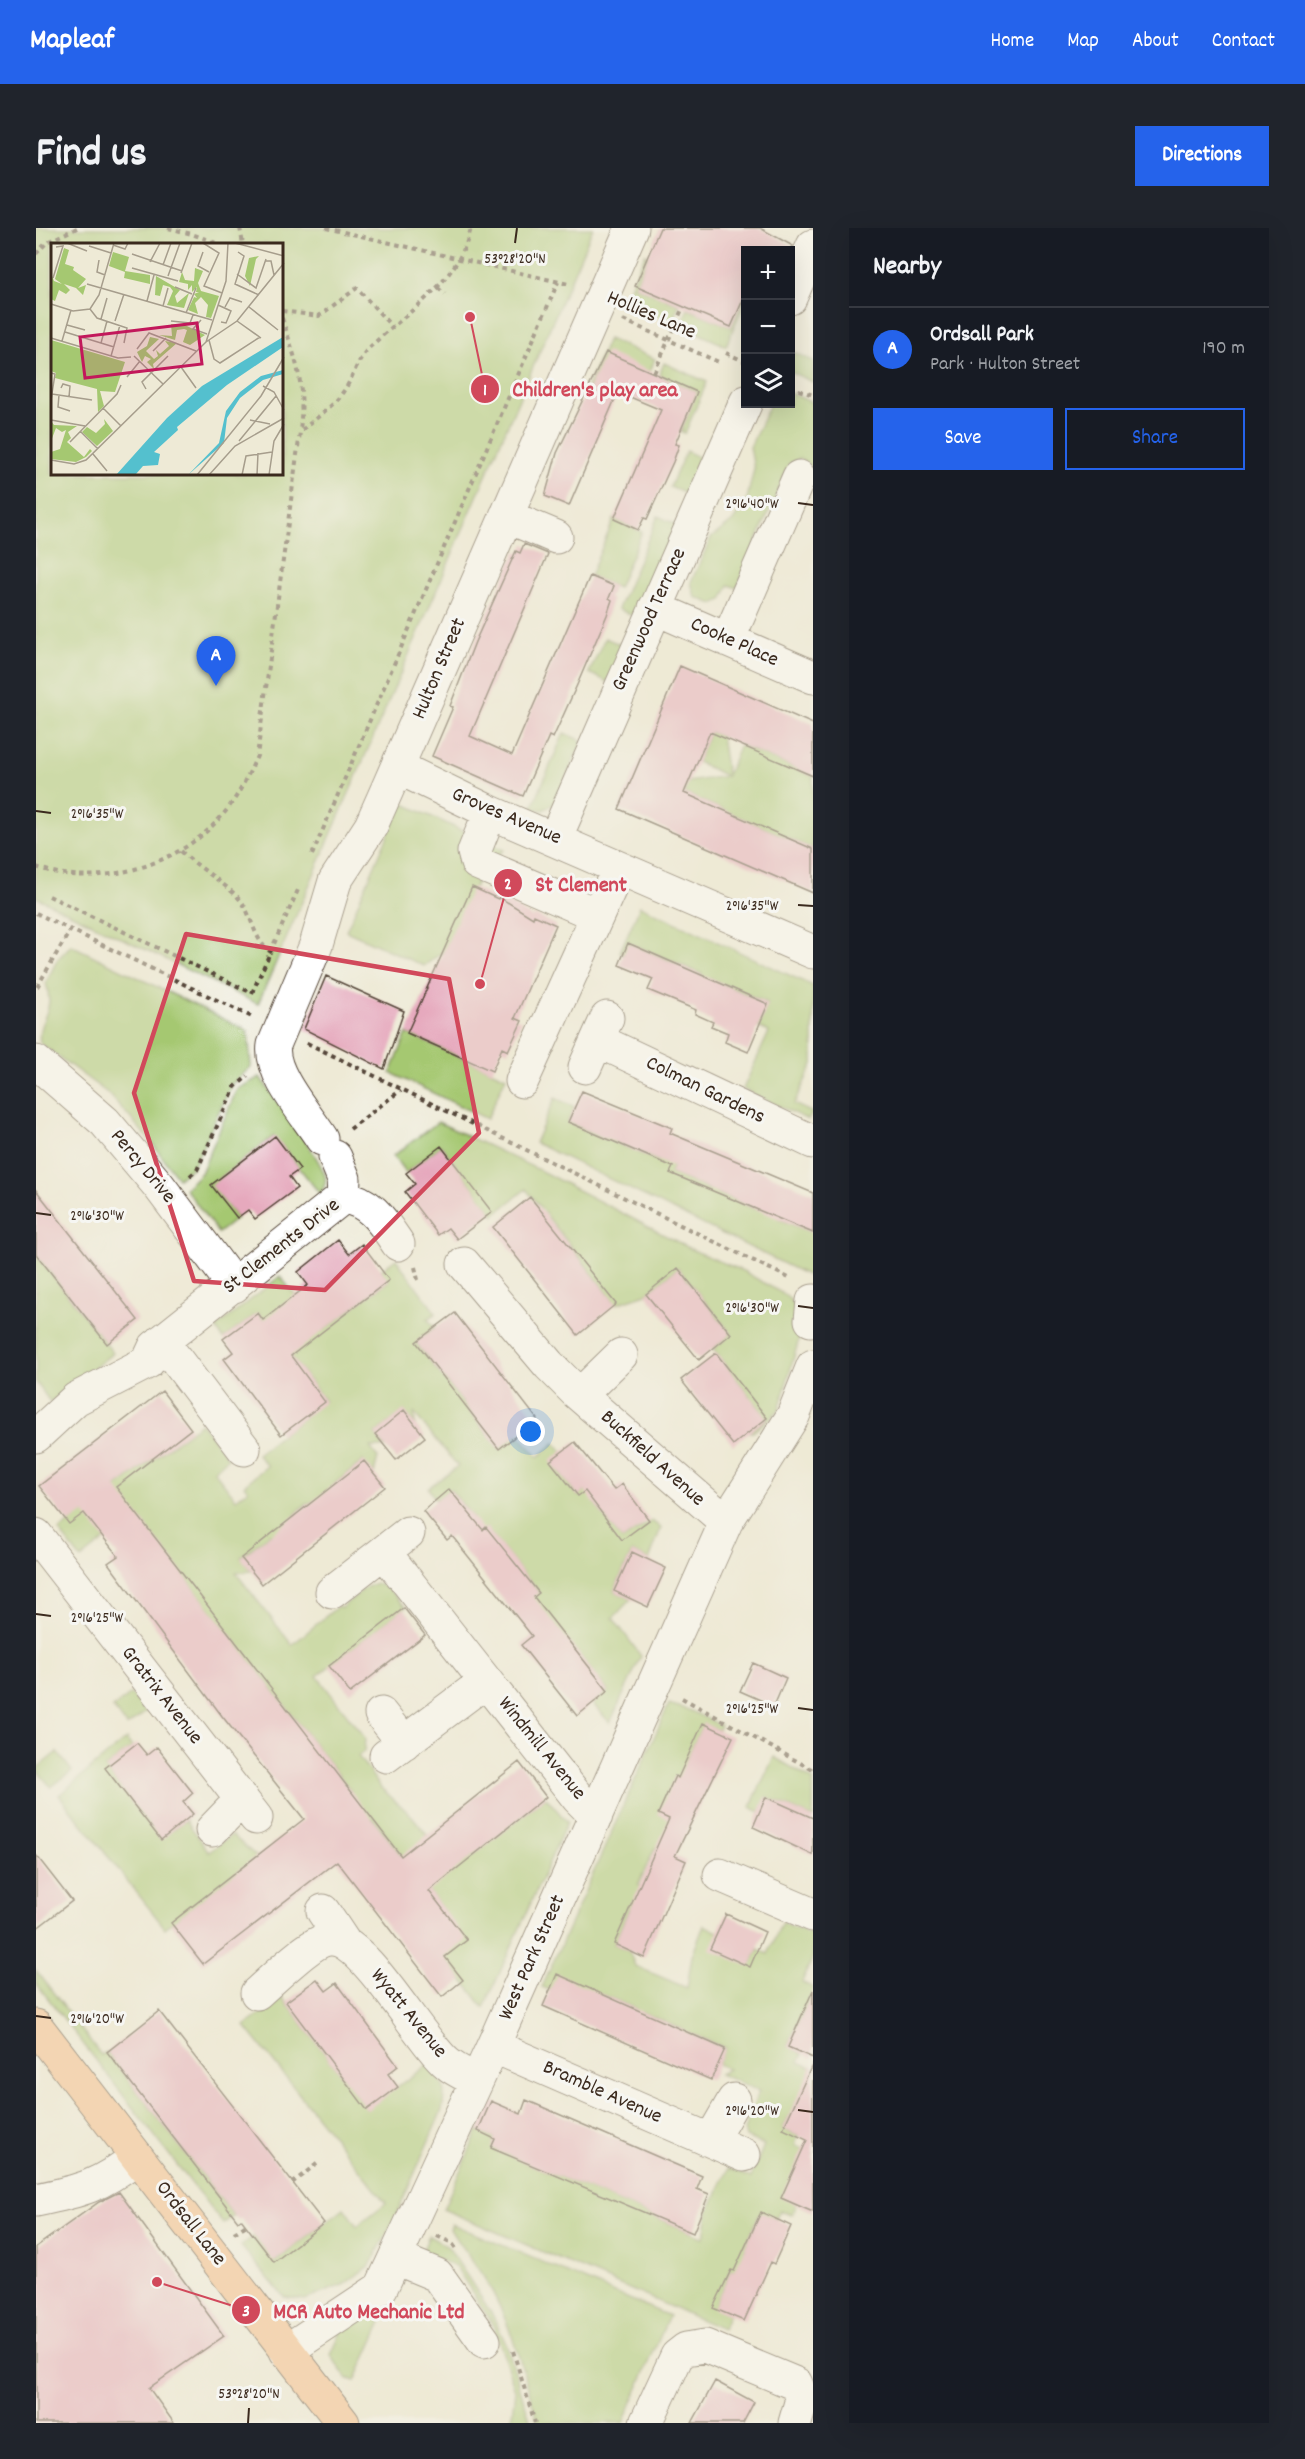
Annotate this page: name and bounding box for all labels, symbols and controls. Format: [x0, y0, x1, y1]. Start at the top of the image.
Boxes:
text: Mapleaf [30, 22, 114, 62]
text: Home [990, 27, 1034, 57]
text: Map [1067, 27, 1099, 57]
text: About [1132, 27, 1179, 57]
text: Contact [1212, 27, 1275, 57]
text: Find us [36, 126, 147, 186]
button: Directions [1135, 126, 1269, 186]
inset map [51, 243, 284, 476]
map controls [741, 246, 795, 408]
button: + [741, 246, 795, 300]
text: 53°28'20"N [484, 249, 546, 271]
text: Nearby [873, 249, 941, 286]
street label: Hollies Lane [602, 284, 700, 348]
button: − [741, 300, 795, 354]
text: Ordsall Park [930, 320, 1034, 351]
text: A [887, 335, 898, 363]
text: 190 m [1202, 335, 1245, 363]
text: Park · Hulton Street [930, 351, 1080, 379]
button: layers [741, 354, 795, 408]
callout: Children's play area [470, 369, 690, 409]
text: Children's play area [512, 376, 678, 407]
text: 1 [483, 379, 487, 404]
button: Save [873, 408, 1053, 470]
button: Share [1065, 408, 1245, 470]
text: 2°16'40"W [725, 494, 779, 516]
street label: Greenwood Terrace [605, 543, 695, 697]
street label: Cooke Place [685, 610, 783, 676]
street label: Hulton Street [405, 613, 475, 724]
pin: A [196, 636, 236, 686]
street label: Groves Avenue [446, 780, 566, 854]
text: 2°16'35"W [71, 804, 124, 826]
callout: St Clement [493, 863, 639, 903]
text: St Clement [535, 871, 628, 902]
text: 2 [504, 873, 512, 898]
text: 2°16'35"W [726, 896, 779, 918]
street label: Colman Gardens [640, 1049, 770, 1133]
street label: Percy Drive [102, 1123, 182, 1211]
street label: St Clements Drive [217, 1192, 347, 1302]
text: 2°16'30"W [70, 1206, 124, 1228]
text: 2°16'30"W [725, 1298, 779, 1320]
street label: Buckfield Avenue [593, 1404, 711, 1514]
your location [516, 1417, 545, 1446]
text: 2°16'25"W [71, 1608, 124, 1630]
street label: Gratrix Avenue [113, 1640, 209, 1752]
street label: Windmill Avenue [490, 1691, 592, 1807]
text: 2°16'25"W [726, 1699, 779, 1721]
street label: West Park Street [492, 1890, 574, 2025]
street label: Wyatt Avenue [362, 1963, 454, 2065]
text: 2°16'20"W [70, 2009, 124, 2031]
street label: Bramble Avenue [538, 2053, 666, 2133]
text: 2°16'20"W [725, 2101, 779, 2123]
street label: Ordsall Lane [147, 2175, 233, 2273]
callout: MCR Auto Mechanic Ltd [231, 2290, 476, 2330]
text: MCR Auto Mechanic Ltd [273, 2298, 465, 2329]
text: 3 [242, 2300, 250, 2325]
text: 53°28'20"N [218, 2384, 280, 2406]

